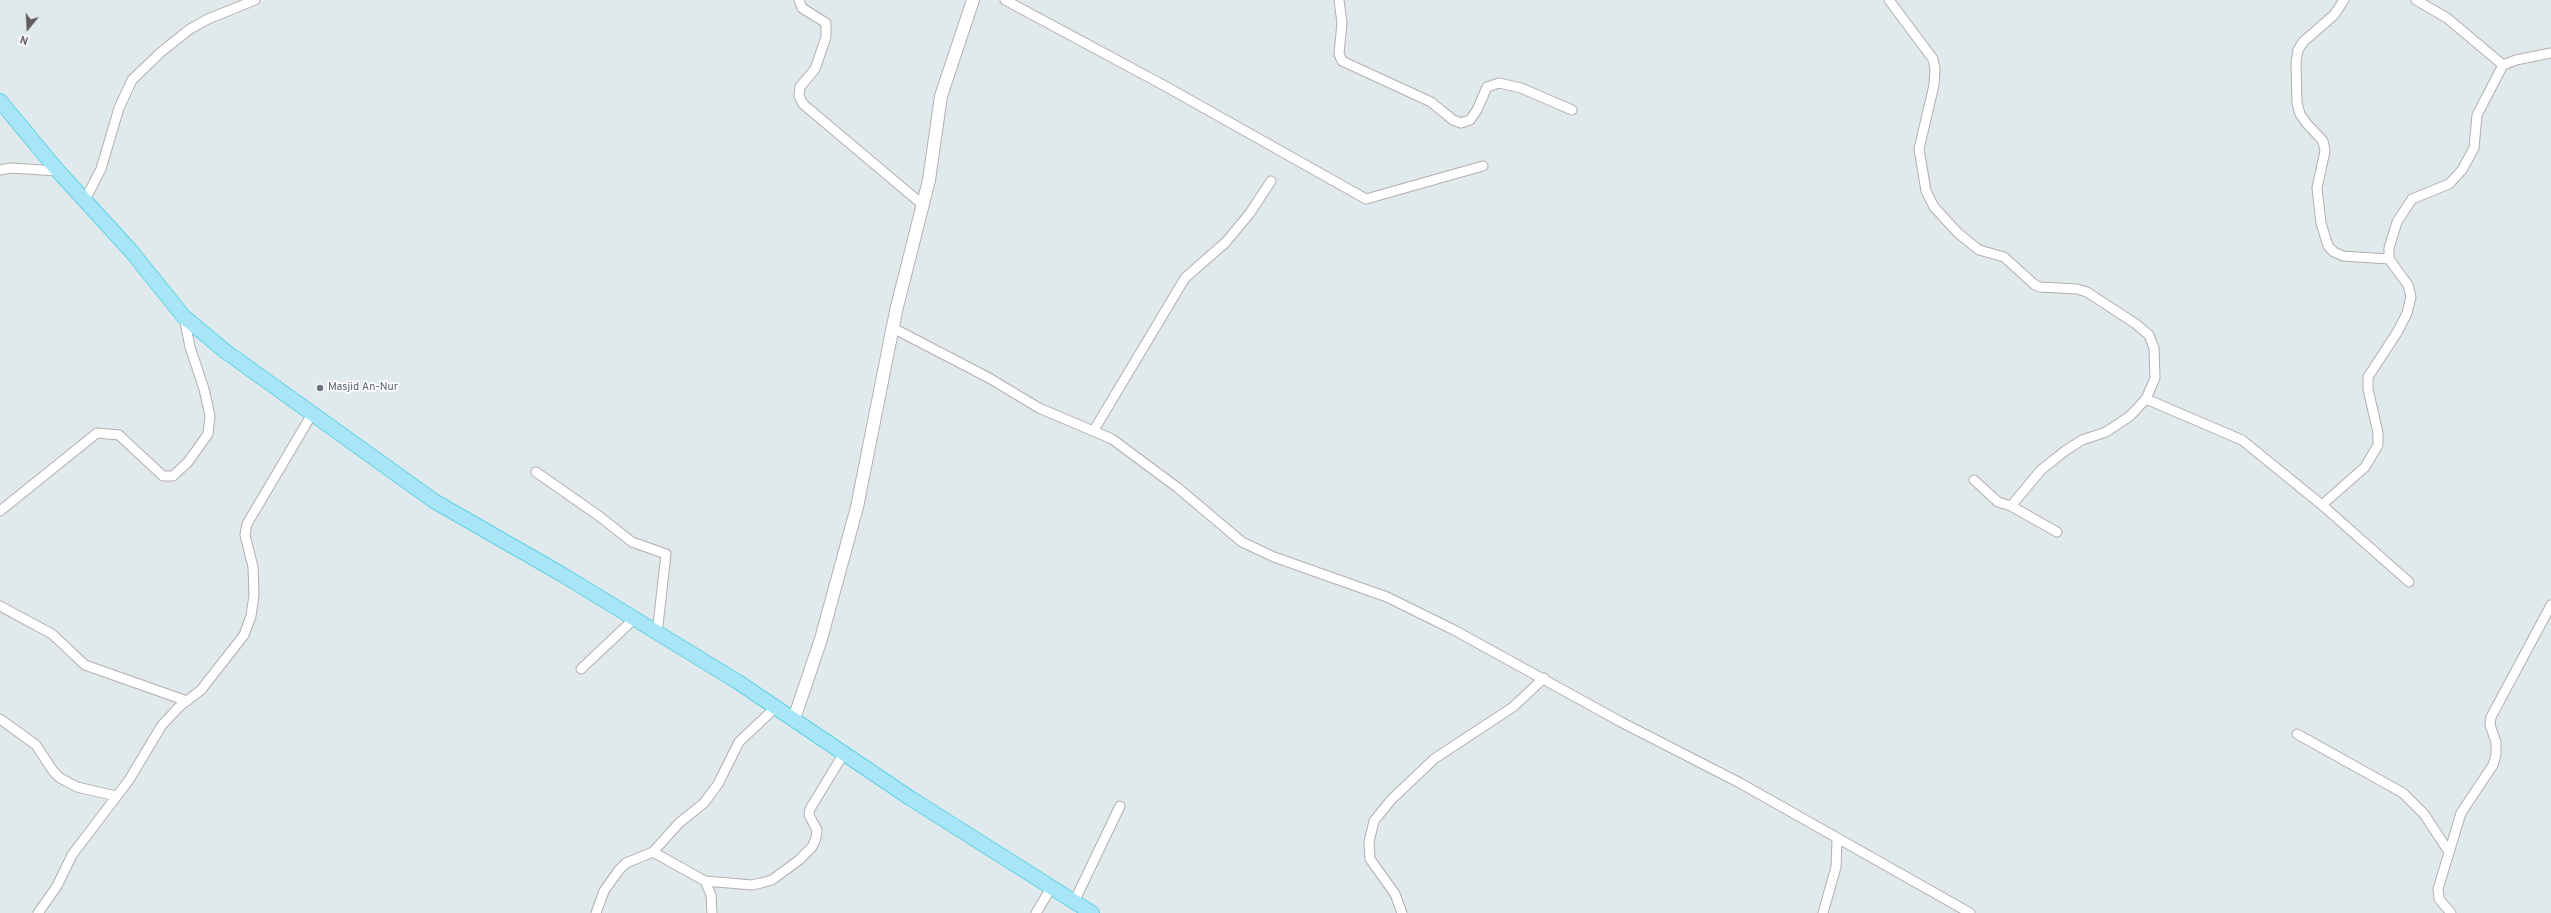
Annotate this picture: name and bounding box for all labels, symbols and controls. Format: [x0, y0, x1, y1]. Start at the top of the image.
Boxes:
north arrow [8, 8, 48, 48]
text: N [18, 32, 30, 47]
place label: Masjid An-Nur [328, 381, 398, 395]
marker: Masjid An-Nur [315, 383, 325, 393]

